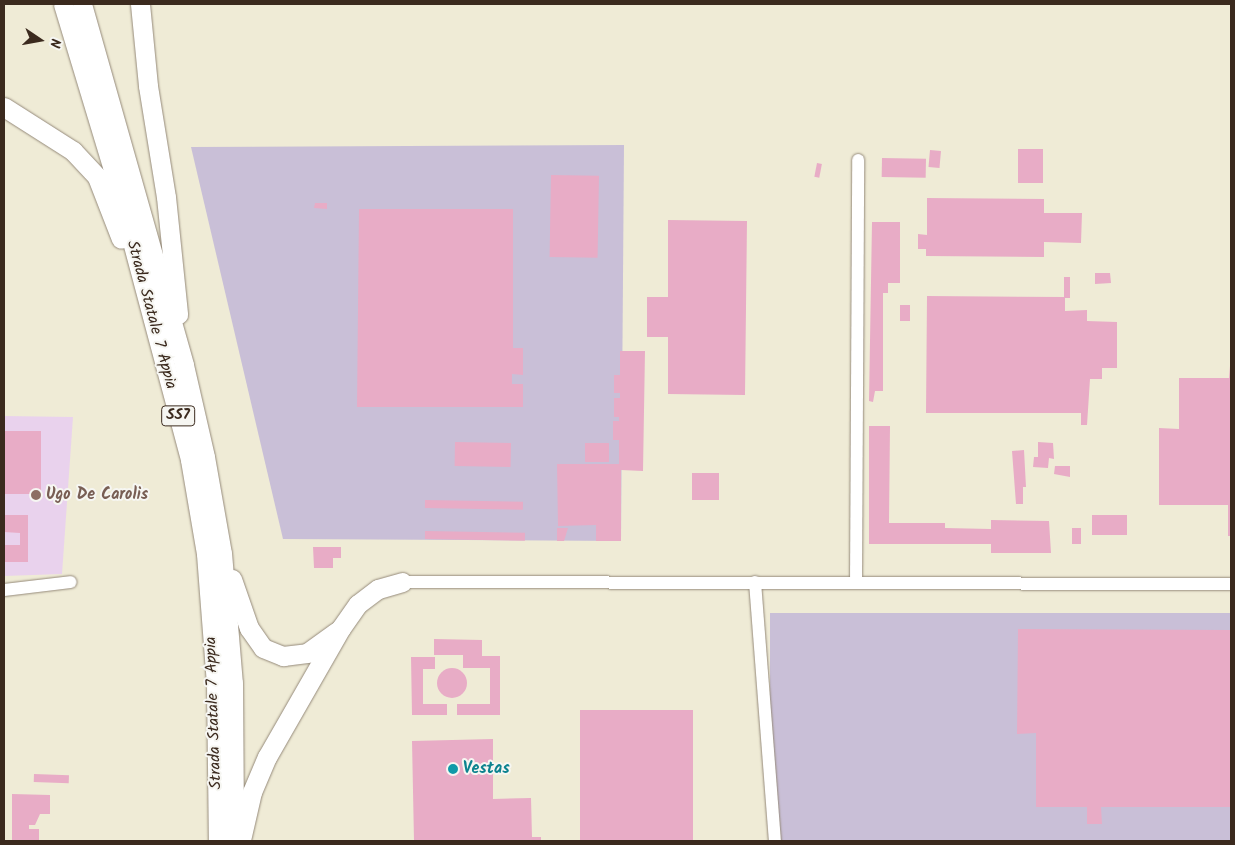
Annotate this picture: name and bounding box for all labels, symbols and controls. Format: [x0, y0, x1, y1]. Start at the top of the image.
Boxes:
north arrow [15, 15, 65, 65]
text: N [43, 37, 66, 50]
street label: Strada Statale 7 Appia [122, 239, 180, 391]
road number: SS7 [160, 404, 196, 428]
place label: Ugo De Carolis [46, 485, 148, 505]
marker: Ugo De Carolis [30, 489, 42, 501]
street label: Strada Statale 7 Appia [202, 636, 226, 790]
place label: Vestas [463, 759, 510, 779]
marker: Vestas [447, 763, 459, 775]

